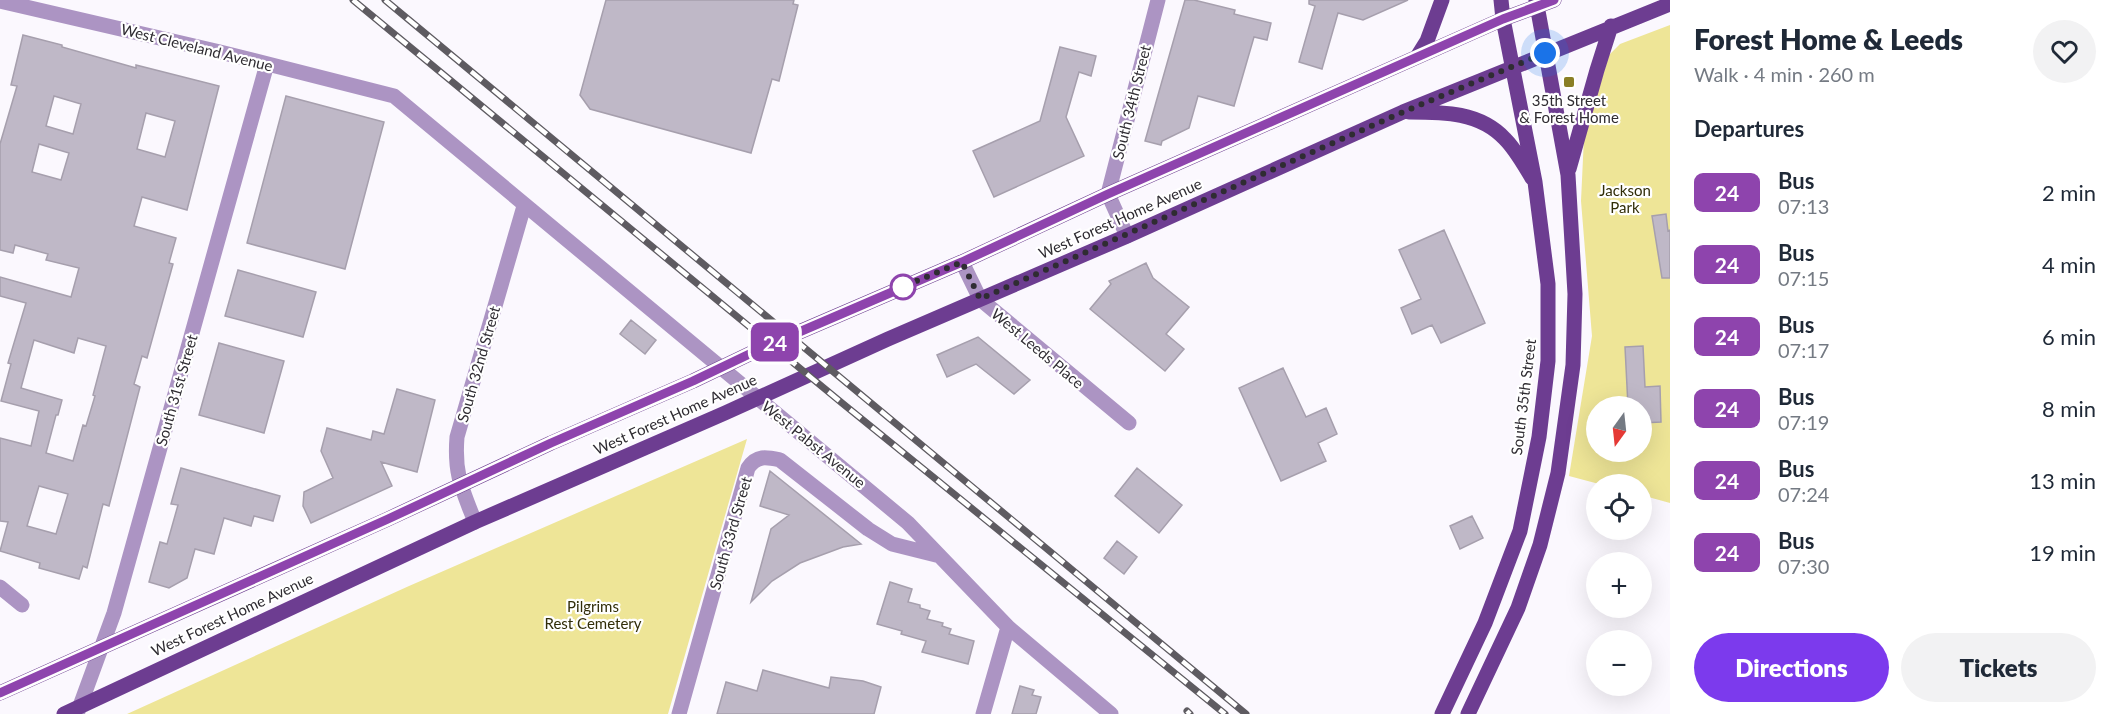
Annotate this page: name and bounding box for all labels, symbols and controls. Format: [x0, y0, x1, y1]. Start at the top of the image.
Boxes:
street label: West Cleveland Avenue [119, 19, 275, 75]
button: heart [2033, 20, 2096, 83]
text: Forest Home & Leeds [1694, 22, 1963, 56]
your location [1530, 38, 1560, 68]
street label: South 34th Street [1108, 42, 1154, 161]
text: Walk · 4 min · 260 m [1694, 62, 1875, 86]
marker: 35th Street & Forest Home [1562, 75, 1576, 89]
place label: 35th Street & Forest Home [1519, 91, 1619, 126]
text: Departures [1694, 115, 1804, 142]
text: Bus [1778, 167, 1814, 194]
street label: West Forest Home Avenue [1036, 174, 1204, 262]
text: 2 min [2042, 179, 2096, 206]
text: 24 [1715, 180, 1739, 205]
park label: Jackson Park [1599, 181, 1651, 216]
text: 07:13 [1778, 194, 1829, 218]
text: Bus [1778, 239, 1814, 266]
text: 4 min [2042, 251, 2096, 278]
text: 24 [1715, 252, 1739, 277]
text: 07:15 [1778, 266, 1829, 290]
unlabelled marker [890, 274, 916, 300]
street label: South 32nd Street [453, 303, 503, 424]
street label: West Leeds Place [988, 304, 1088, 392]
text: Bus [1778, 311, 1814, 338]
line badge: 24 [748, 322, 802, 362]
text: 6 min [2042, 323, 2096, 350]
text: 24 [1715, 324, 1739, 349]
text: 24 [763, 330, 787, 355]
street label: South 31st Street [151, 332, 201, 448]
street label: South 35th Street [1507, 337, 1539, 456]
text: 07:17 [1778, 338, 1829, 362]
street label: West Forest Home Avenue [591, 370, 759, 458]
text: Bus [1778, 383, 1814, 410]
text: 8 min [2042, 395, 2096, 422]
north arrow [1586, 396, 1652, 462]
map controls [1586, 396, 1652, 696]
text: 24 [1715, 396, 1739, 421]
street label: West Pabst Avenue [759, 397, 869, 491]
text: 07:19 [1778, 410, 1829, 434]
text: Bus [1778, 455, 1814, 482]
text: 13 min [2029, 467, 2096, 494]
text: 24 [1715, 468, 1739, 493]
street label: South 33rd Street [705, 474, 755, 592]
button: locate [1586, 474, 1652, 540]
text: 07:24 [1778, 482, 1829, 506]
text: Bus [1778, 527, 1814, 554]
text: 19 min [2029, 539, 2096, 566]
text: 24 [1715, 540, 1739, 565]
button: + [1586, 552, 1652, 618]
text: 07:30 [1778, 554, 1829, 578]
street label: West Forest Home Avenue [148, 569, 316, 659]
park label: Pilgrims Rest Cemetery [545, 597, 642, 632]
button: − [1586, 630, 1652, 696]
button: Directions [1694, 633, 1889, 702]
button: Tickets [1901, 633, 2096, 702]

